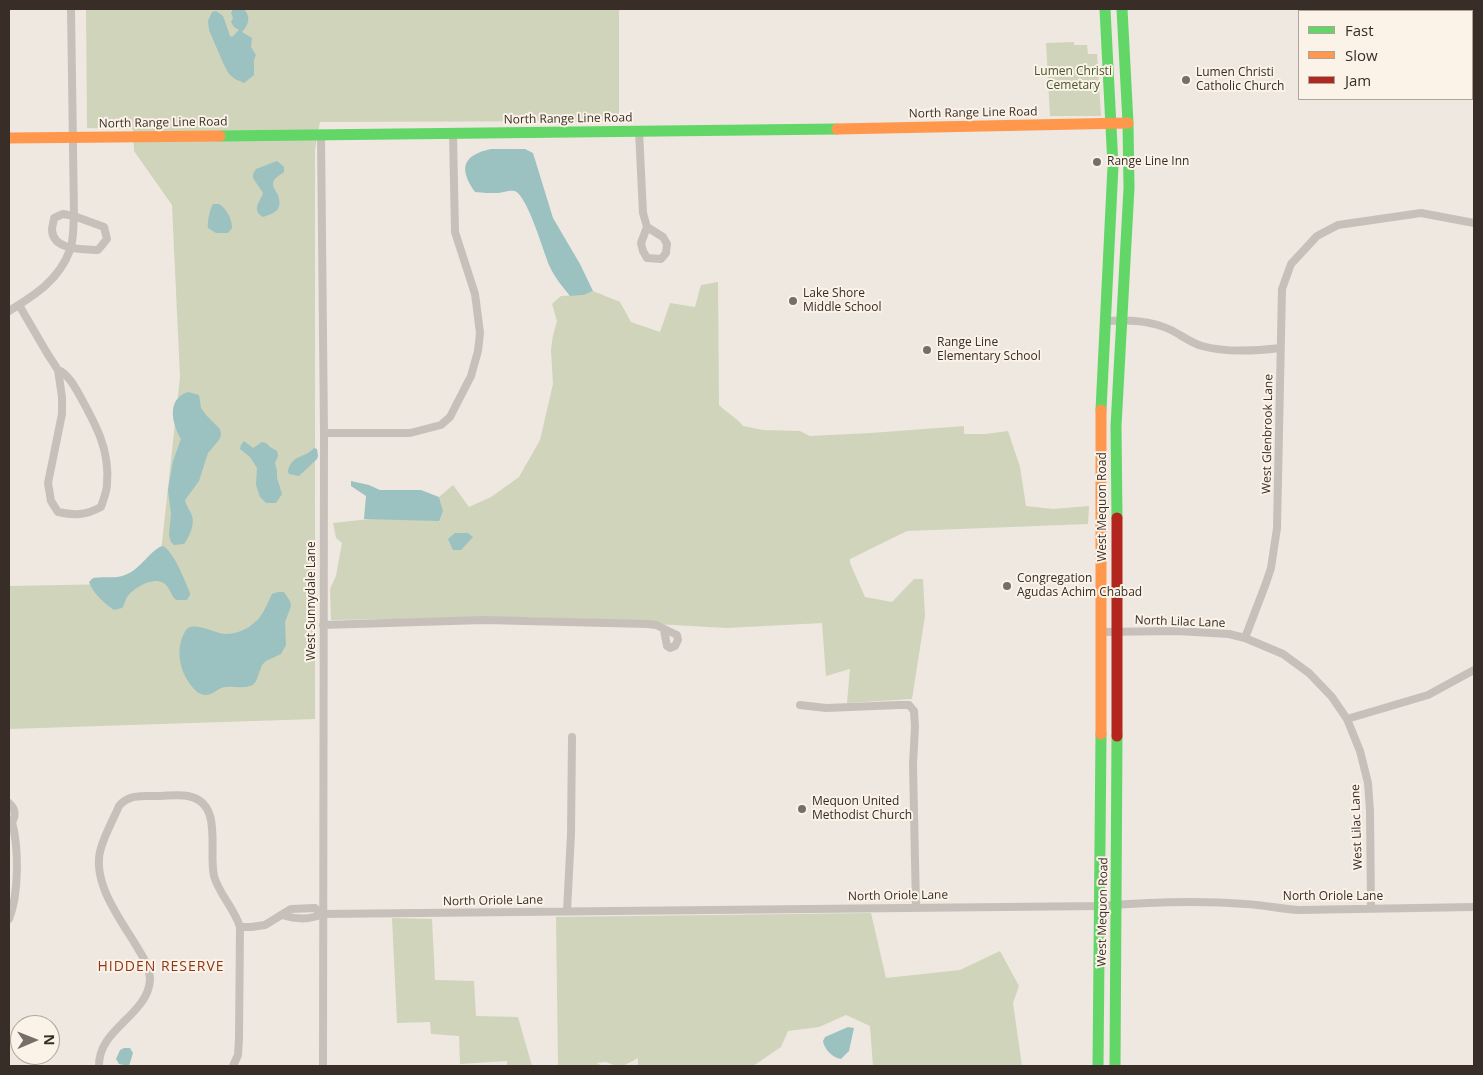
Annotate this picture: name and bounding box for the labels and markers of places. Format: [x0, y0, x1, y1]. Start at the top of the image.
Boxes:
place label: Lumen Christi Catholic Church [1196, 66, 1284, 94]
marker: Lumen Christi Catholic Church [1180, 74, 1192, 86]
place label: Range Line Inn [1107, 155, 1189, 169]
marker: Range Line Inn [1091, 156, 1103, 168]
place label: Lake Shore Middle School [803, 287, 882, 315]
marker: Lake Shore Middle School [787, 295, 799, 307]
place label: Range Line Elementary School [937, 336, 1041, 364]
marker: Range Line Elementary School [921, 344, 933, 356]
place label: Congregation Agudas Achim Chabad [1017, 572, 1142, 600]
marker: Congregation Agudas Achim Chabad [1001, 580, 1013, 592]
place label: Mequon United Methodist Church [812, 795, 912, 823]
marker: Mequon United Methodist Church [796, 803, 808, 815]

